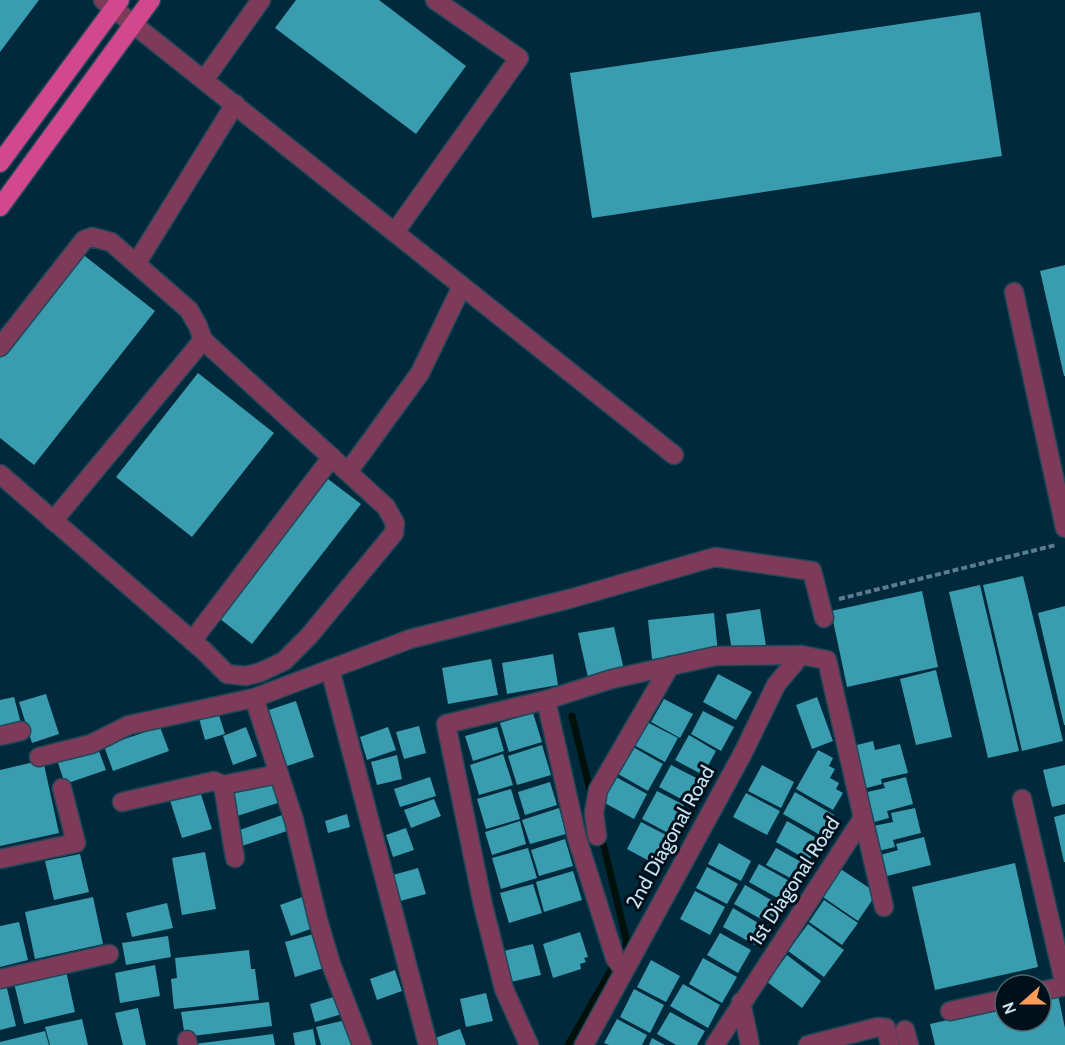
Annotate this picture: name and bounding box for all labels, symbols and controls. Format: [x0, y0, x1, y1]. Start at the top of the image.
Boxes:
street label: 2nd Diagonal Road [621, 761, 719, 913]
street label: 1st Diagonal Road [743, 812, 845, 950]
north arrow [993, 973, 1053, 1033]
text: N [999, 1000, 1020, 1017]

